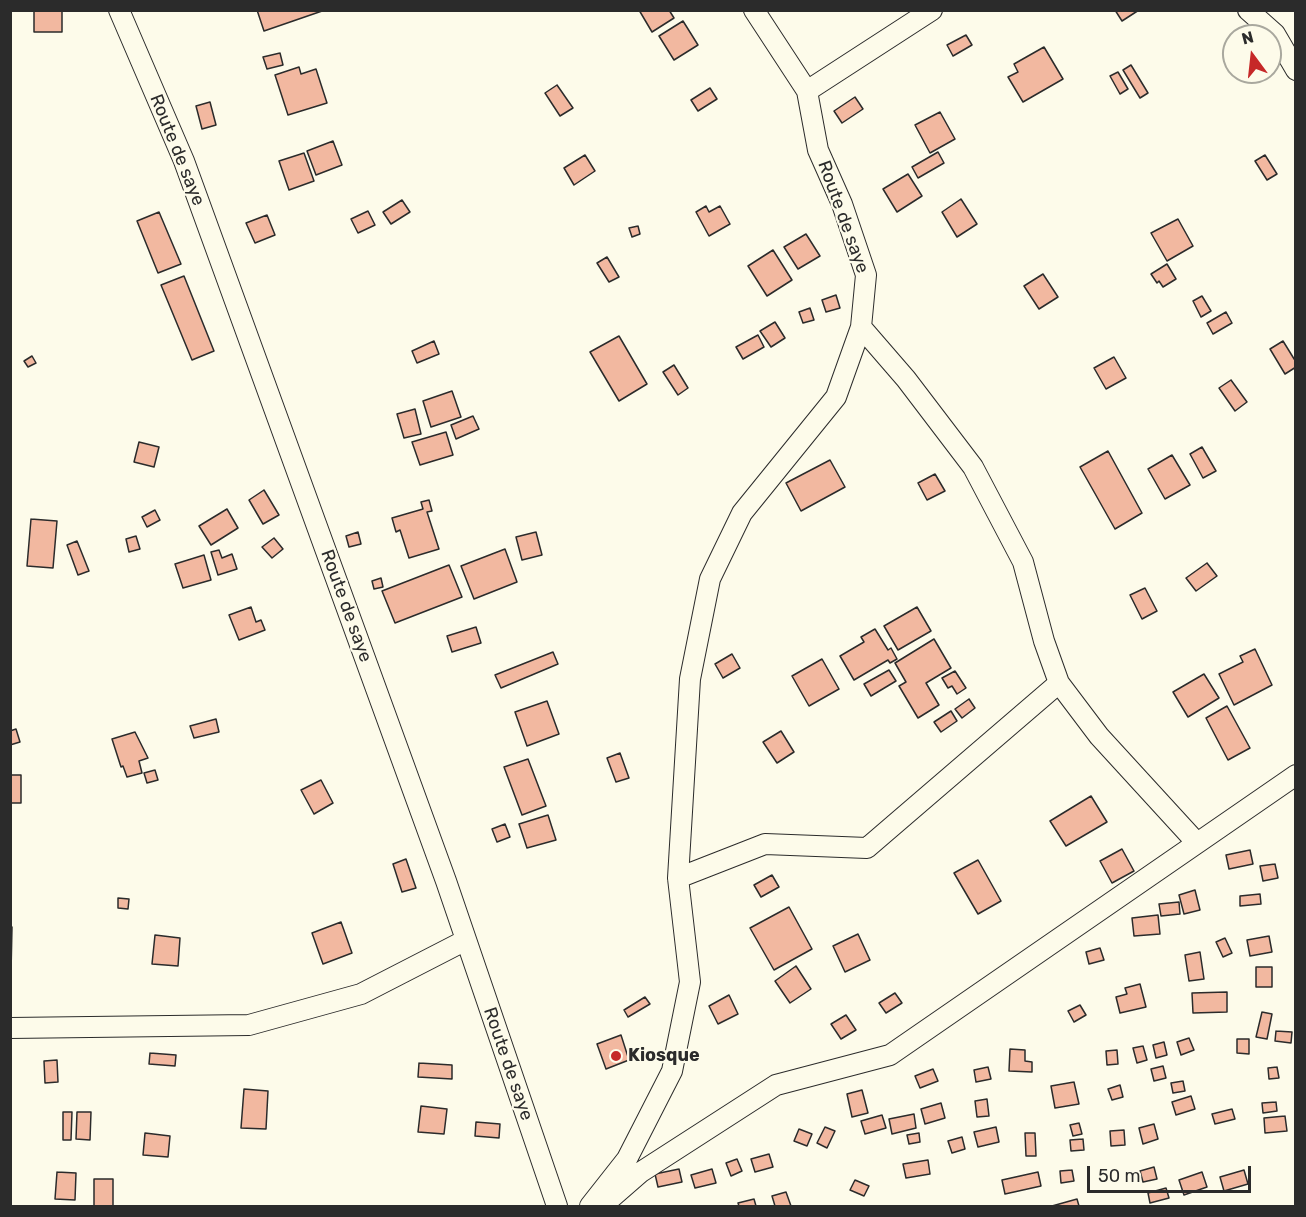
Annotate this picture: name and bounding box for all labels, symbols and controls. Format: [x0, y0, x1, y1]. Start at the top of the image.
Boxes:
north arrow [1222, 24, 1282, 84]
text: N [1240, 27, 1256, 49]
street label: Route de saye [145, 91, 209, 209]
street label: Route de saye [813, 158, 873, 276]
street label: Route de saye [316, 547, 376, 665]
street label: Route de saye [479, 1005, 537, 1123]
place label: Kiosque [628, 1045, 700, 1067]
marker: Kiosque [609, 1049, 623, 1063]
scale bar [1090, 1154, 1254, 1192]
text: 50 m [1098, 1165, 1141, 1187]

